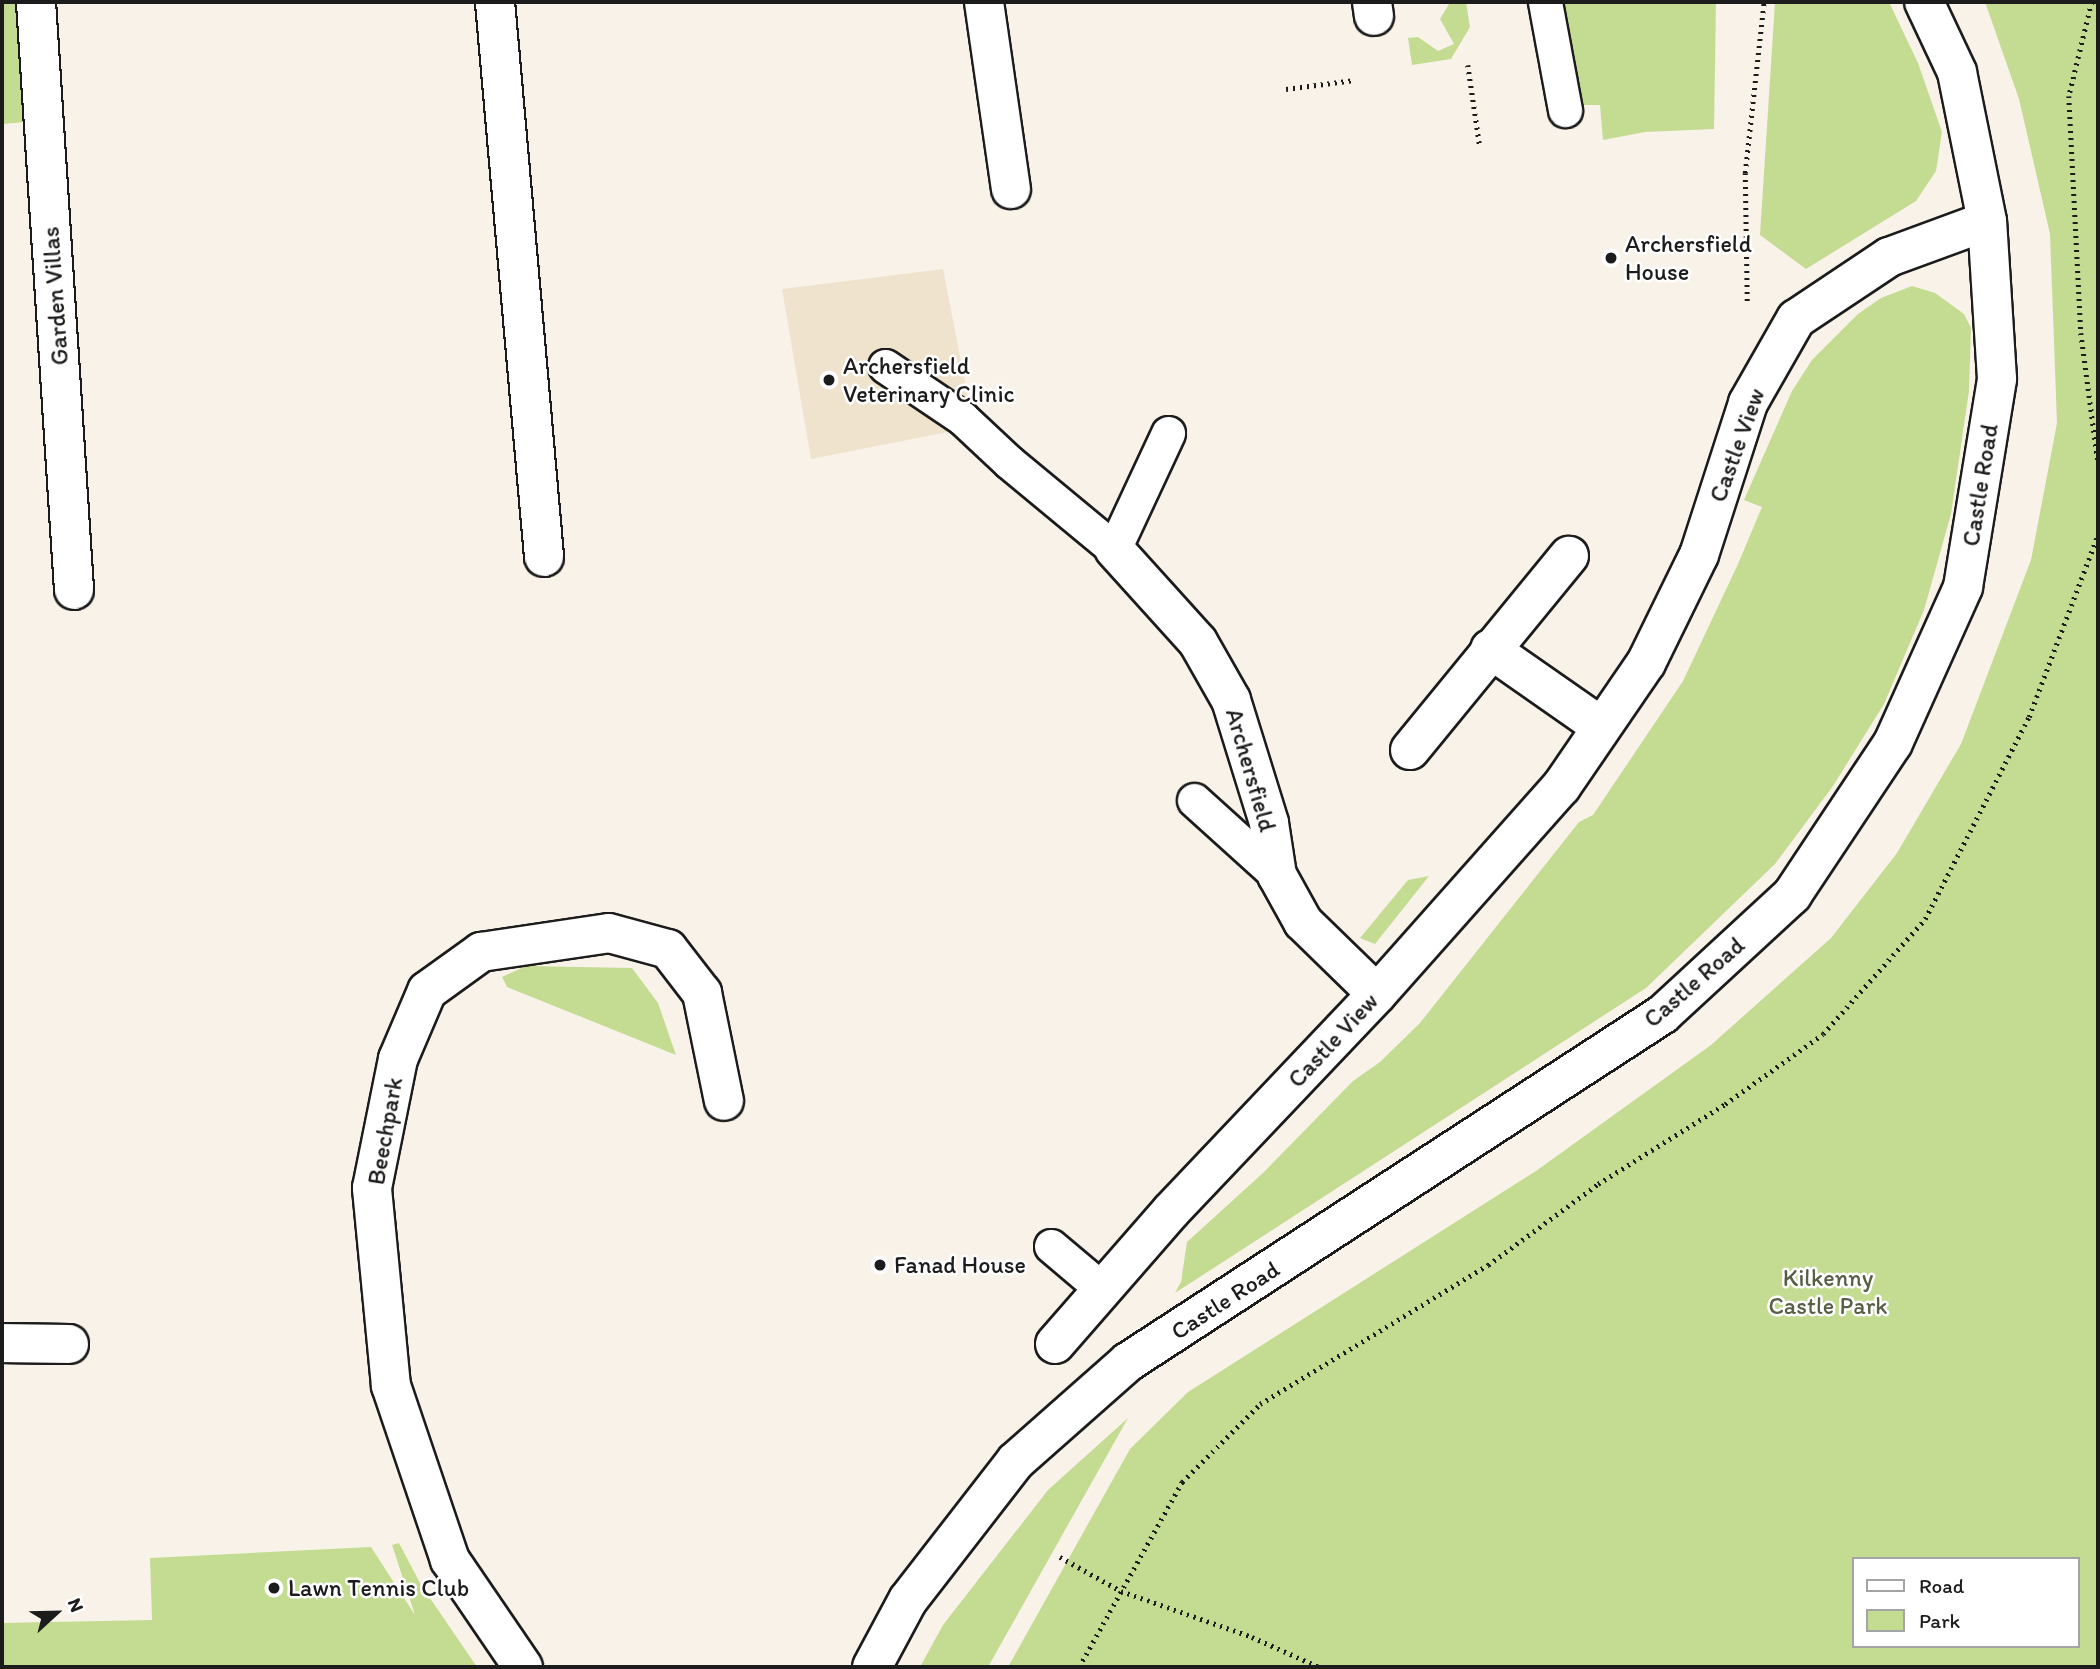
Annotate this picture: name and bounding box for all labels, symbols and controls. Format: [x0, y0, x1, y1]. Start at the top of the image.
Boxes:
street label: Garden Villas [36, 226, 74, 366]
place label: Archersfield House [1625, 230, 1752, 286]
marker: Archersfield House [1603, 250, 1619, 266]
place label: Archersfield Veterinary Clinic [843, 352, 1014, 408]
marker: Archersfield Veterinary Clinic [821, 372, 837, 388]
street label: Castle View [1703, 384, 1771, 506]
street label: Castle Road [1956, 422, 2004, 548]
street label: Archersfield [1220, 705, 1282, 835]
street label: Castle Road [1638, 931, 1750, 1033]
street label: Castle View [1282, 987, 1384, 1093]
street label: Beechpark [361, 1075, 409, 1187]
place label: Fanad House [894, 1251, 1026, 1279]
street label: Castle Road [1166, 1254, 1284, 1346]
marker: Fanad House [872, 1257, 888, 1273]
park label: Kilkenny Castle Park [1769, 1264, 1887, 1320]
legend [1852, 1557, 2079, 1648]
text: Road [1919, 1573, 1964, 1598]
place label: Lawn Tennis Club [288, 1574, 466, 1602]
north arrow [21, 1578, 91, 1648]
marker: Lawn Tennis Club [266, 1580, 282, 1596]
text: N [63, 1595, 89, 1615]
text: Park [1919, 1608, 1960, 1633]

